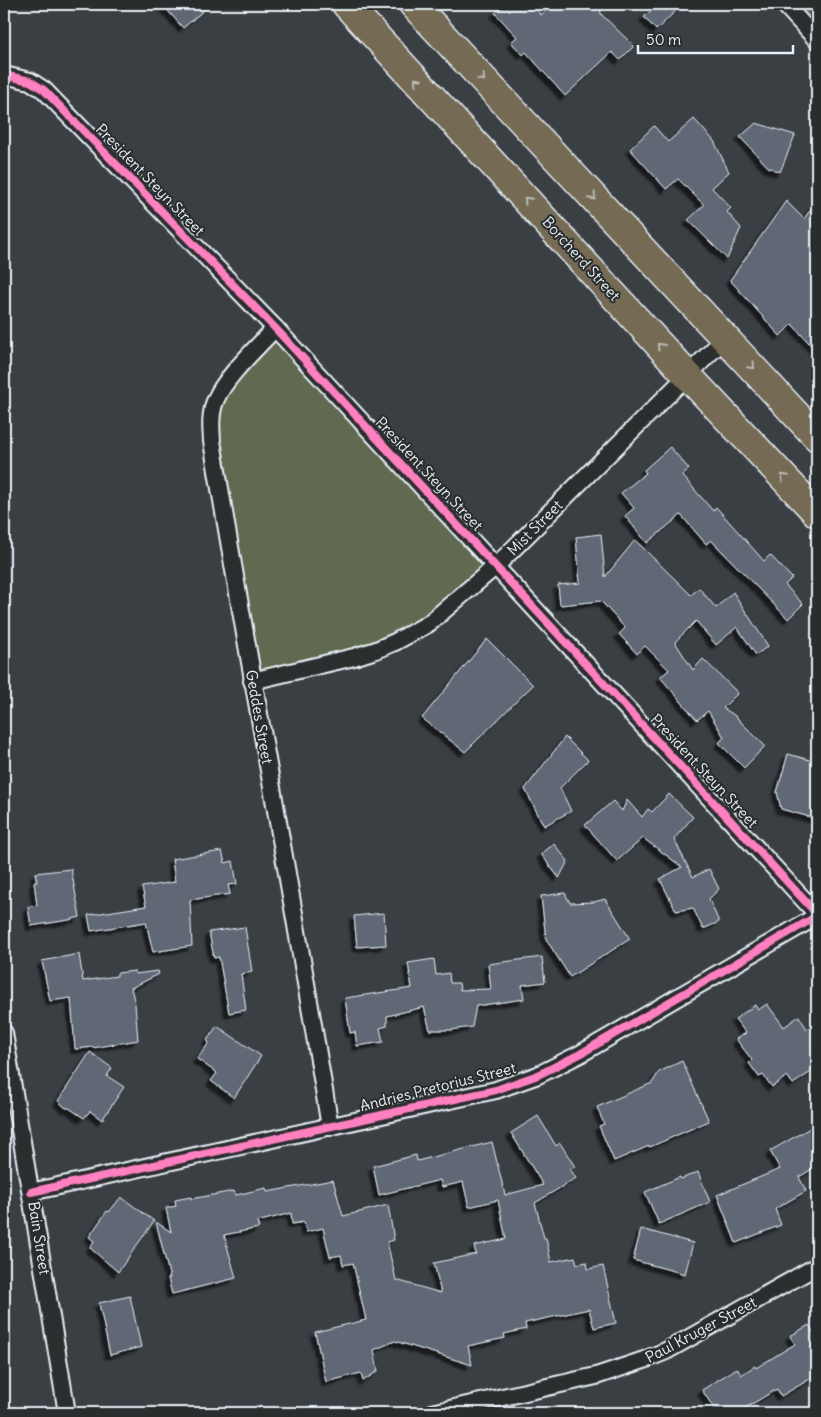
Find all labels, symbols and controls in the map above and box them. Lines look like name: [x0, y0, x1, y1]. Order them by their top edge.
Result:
scale bar: [638, 22, 794, 54]
text: 50 m: [646, 30, 681, 49]
one-way arrow: [476, 72, 485, 81]
one-way arrow: [414, 77, 423, 86]
street label: President Steyn Street: [92, 120, 209, 240]
one-way arrow: [587, 191, 596, 200]
one-way arrow: [524, 197, 533, 206]
street label: Borcherd Street: [539, 213, 624, 305]
one-way arrow: [657, 343, 666, 352]
one-way arrow: [746, 361, 755, 370]
street label: President Steyn Street: [372, 413, 487, 535]
one-way arrow: [781, 474, 790, 483]
street label: Mist Street: [503, 496, 566, 559]
street label: Geddes Street: [242, 668, 277, 765]
street label: President Steyn Street: [647, 710, 762, 832]
street label: Andries Pretorius Street: [358, 1058, 518, 1115]
street label: Bain Street: [24, 1200, 55, 1276]
street label: Paul Kruger Street: [642, 1292, 760, 1367]

